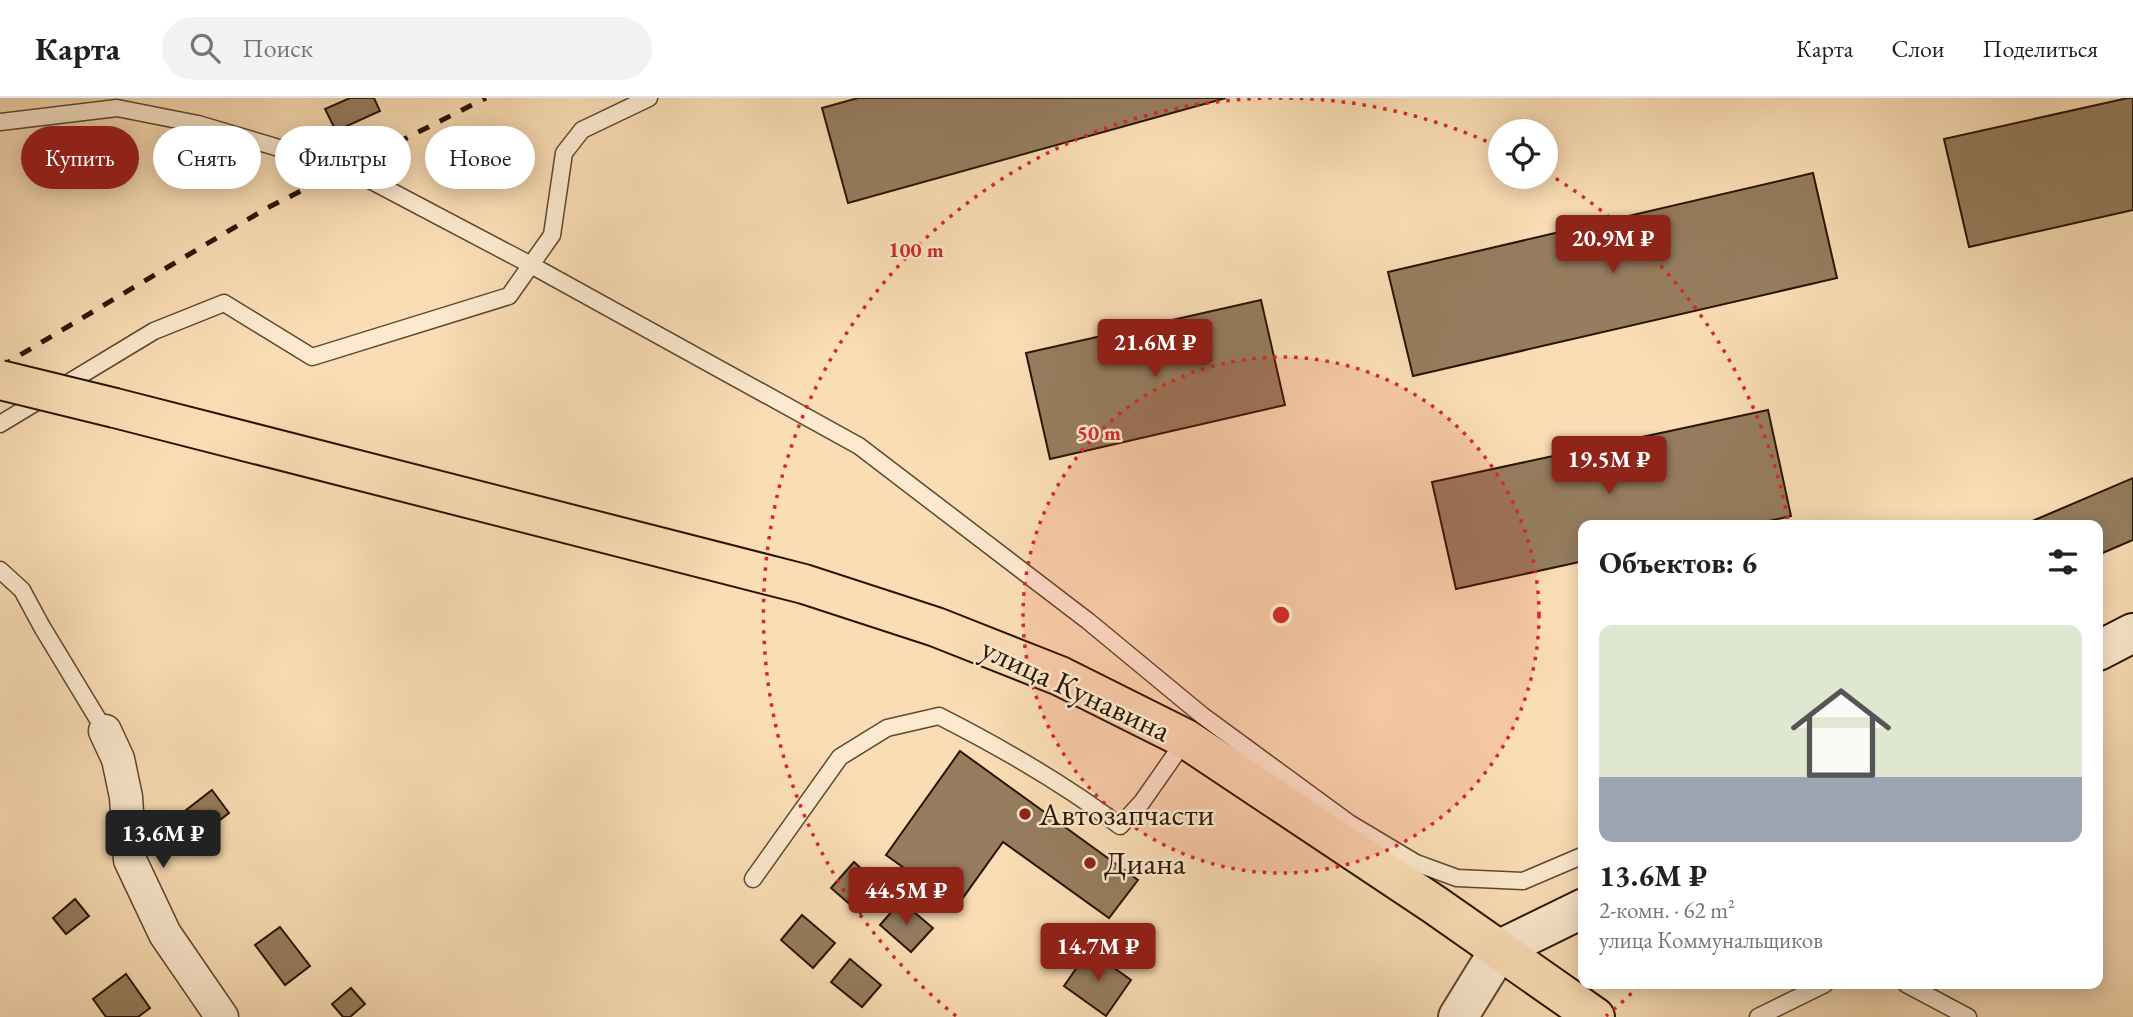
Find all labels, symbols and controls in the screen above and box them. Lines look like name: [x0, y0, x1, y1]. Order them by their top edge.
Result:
search box: [162, 17, 652, 80]
text: Карта: [35, 27, 120, 70]
icon: search: [186, 29, 224, 67]
text: Поиск: [242, 31, 313, 65]
text: Карта: [1796, 33, 1853, 64]
text: Слои: [1891, 33, 1945, 64]
text: Поделиться: [1983, 33, 2098, 64]
map controls: [1488, 119, 1558, 189]
button: locate: [1488, 119, 1558, 189]
chip: Купить: [21, 126, 139, 189]
chip: Снять: [153, 126, 261, 189]
chip: Фильтры: [275, 126, 411, 189]
chip: Новое: [425, 126, 535, 189]
pin: 20.9M ₽: [1548, 216, 1678, 275]
text: 20.9M ₽: [1572, 223, 1654, 253]
text: 100 m: [888, 236, 944, 263]
pin: 21.6M ₽: [1090, 320, 1220, 379]
text: 21.6M ₽: [1114, 327, 1196, 357]
text: 50 m: [1077, 419, 1121, 446]
pin: 19.5M ₽: [1544, 436, 1674, 496]
text: 19.5M ₽: [1568, 444, 1650, 474]
text: Объектов: 6: [1599, 543, 1757, 582]
icon: filters: [2044, 543, 2082, 581]
centre of rings: [1269, 603, 1293, 627]
street label: улица Кунавина: [975, 627, 1178, 751]
icon: home: [1778, 670, 1904, 796]
place label: Автозапчасти: [1038, 793, 1215, 835]
marker: Автозапчасти: [1017, 806, 1033, 822]
pin: 13.6M ₽: [98, 810, 228, 870]
text: 13.6M ₽: [122, 818, 204, 848]
place label: Диана: [1104, 842, 1186, 884]
marker: Диана: [1082, 855, 1098, 871]
text: 13.6M ₽: [1599, 856, 1707, 895]
pin: 44.5M ₽: [841, 868, 971, 927]
text: 44.5M ₽: [865, 875, 947, 905]
text: 2-комн. · 62 m²: [1599, 895, 1735, 925]
pin: 14.7M ₽: [1033, 924, 1163, 983]
text: улица Коммунальщиков: [1599, 925, 1823, 955]
text: 14.7M ₽: [1057, 931, 1139, 961]

